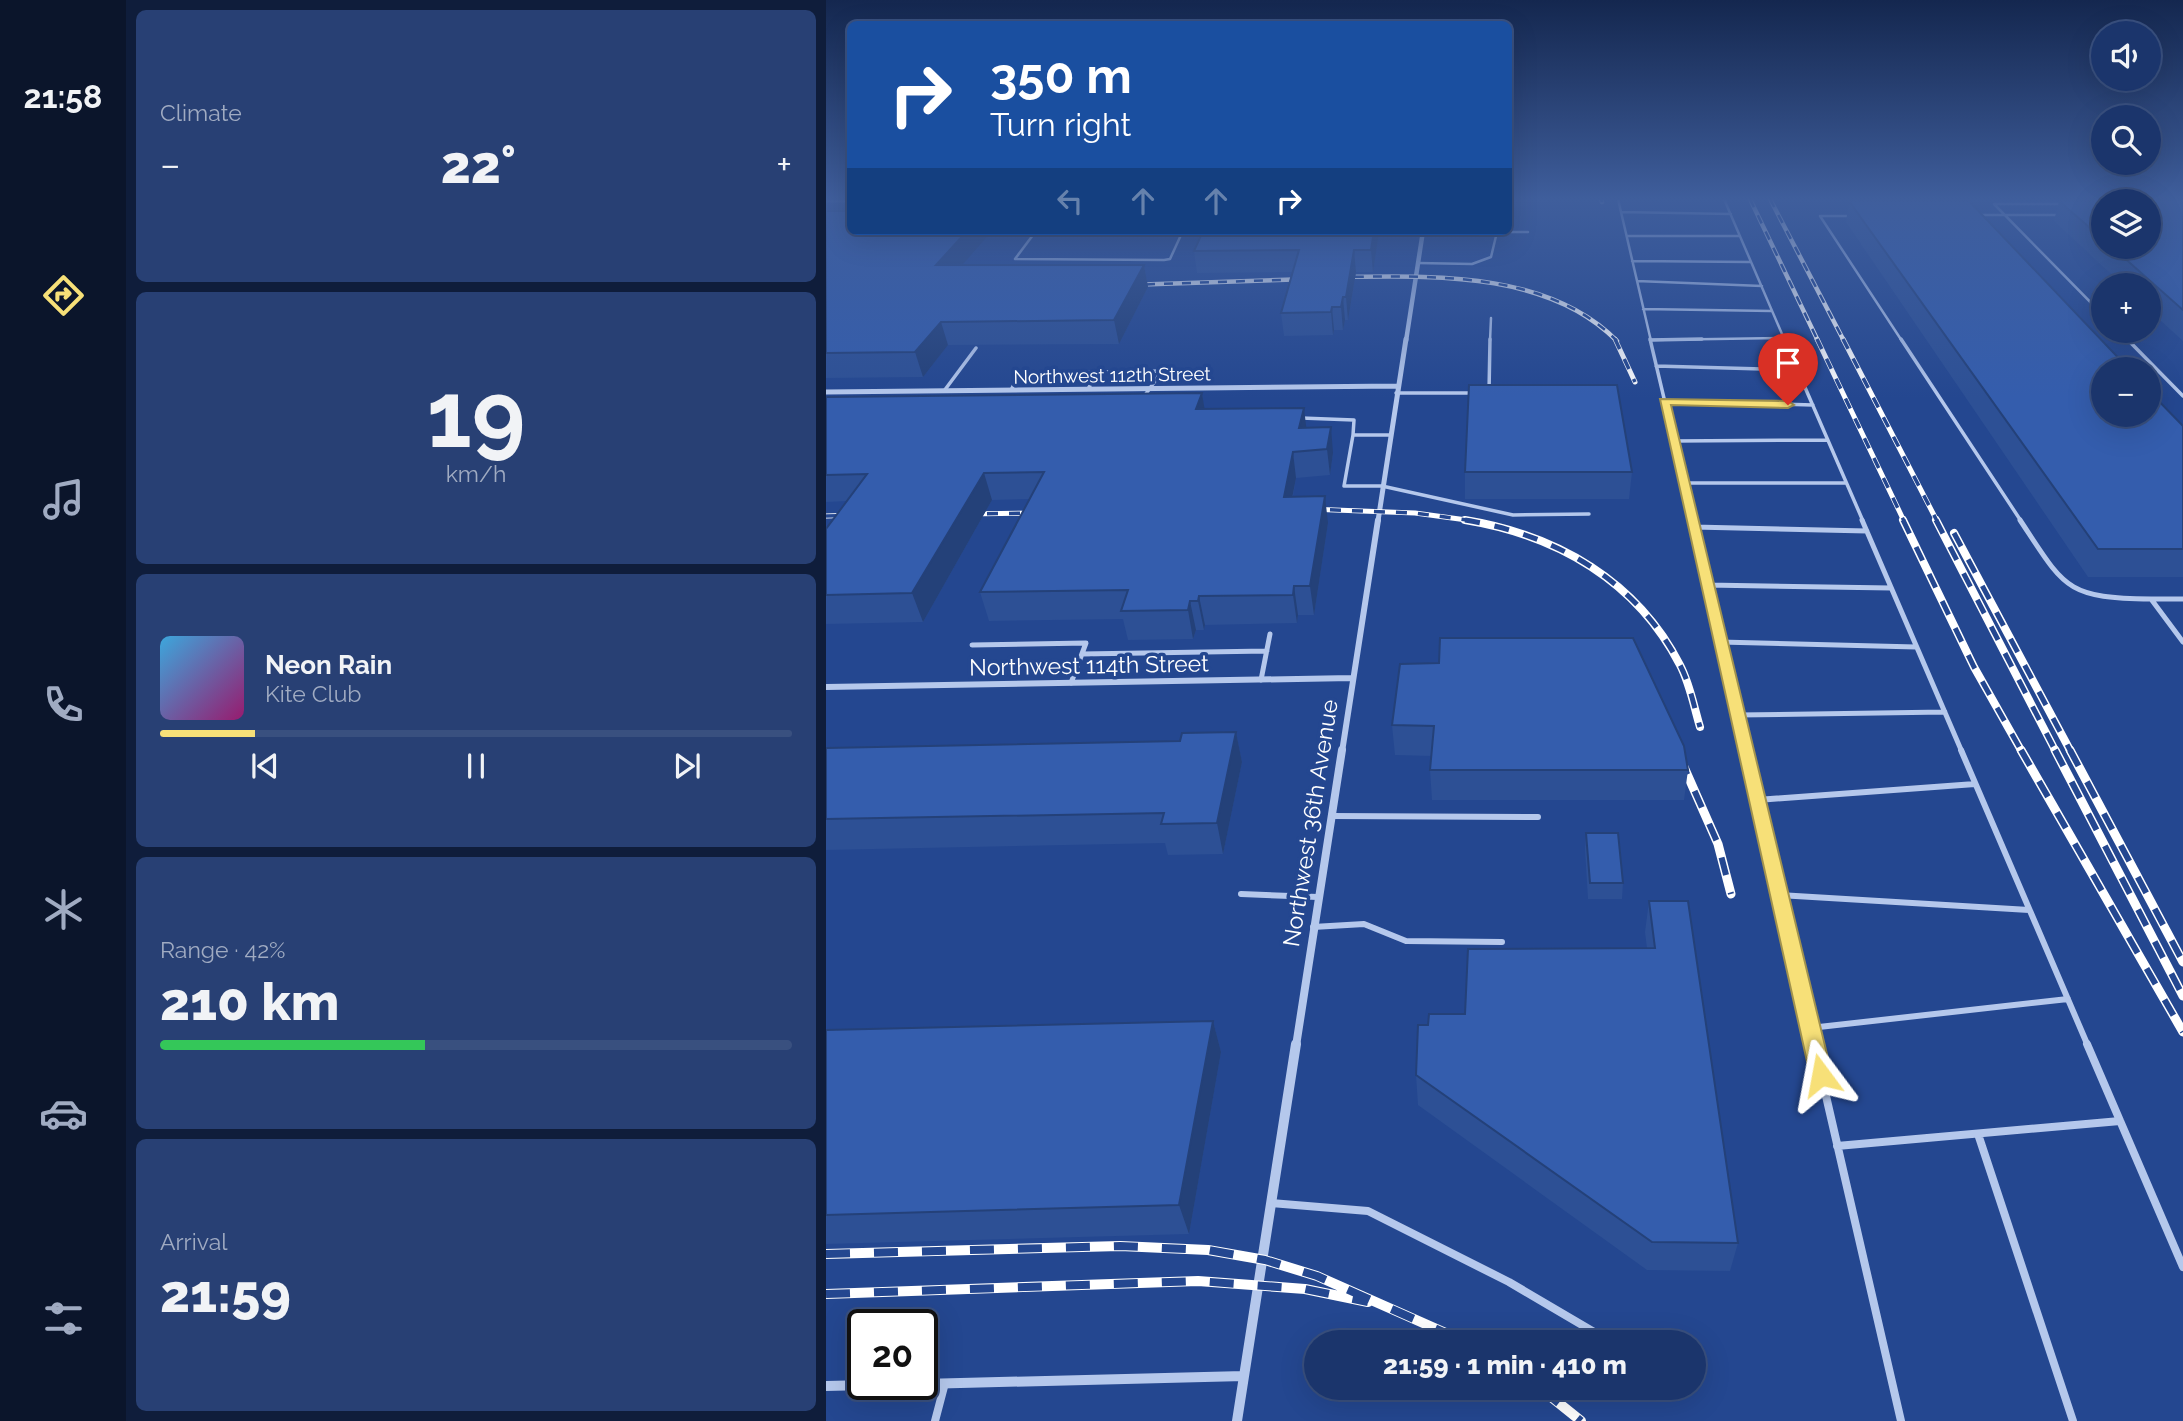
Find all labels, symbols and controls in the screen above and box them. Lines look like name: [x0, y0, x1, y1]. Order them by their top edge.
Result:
map controls: [2091, 21, 2161, 427]
button: sound: [2091, 21, 2161, 91]
text: 350 m: [990, 47, 1132, 104]
icon: right: [875, 49, 966, 140]
text: 21:58: [24, 78, 102, 115]
text: Climate: [160, 99, 242, 126]
button: search: [2091, 105, 2161, 175]
text: Turn right: [990, 106, 1131, 143]
text: 22°: [441, 134, 516, 195]
text: −: [160, 142, 180, 187]
text: +: [776, 142, 792, 187]
icon: left: [1051, 182, 1089, 220]
icon: ahead: [1124, 182, 1162, 220]
icon: ahead: [1197, 182, 1235, 220]
icon: right: [1270, 182, 1308, 220]
button: layers: [2091, 189, 2161, 259]
icon: directions: [39, 271, 88, 320]
button: +: [2091, 273, 2161, 343]
pin: [1758, 333, 1818, 405]
icon: arrive: [1769, 344, 1807, 382]
button: −: [2091, 357, 2161, 427]
text: 19: [427, 361, 525, 468]
street label: Northwest 112th Street: [1013, 362, 1212, 388]
text: km/h: [446, 460, 506, 487]
icon: music: [39, 475, 88, 524]
street label: Northwest 114th Street: [969, 649, 1209, 681]
text: Neon Rain: [265, 650, 392, 680]
icon: phone: [39, 680, 88, 729]
text: Kite Club: [265, 680, 362, 707]
street label: Northwest 36th Avenue: [1277, 698, 1343, 948]
icon: previous: [246, 747, 284, 785]
icon: pause: [457, 747, 495, 785]
icon: next: [668, 747, 706, 785]
icon: climate: [39, 885, 88, 934]
text: Range · 42%: [160, 936, 286, 963]
text: 210 km: [160, 971, 339, 1032]
position arrow: [1784, 1038, 1858, 1112]
icon: car: [39, 1089, 88, 1138]
text: Arrival: [160, 1228, 227, 1255]
text: 21:59: [160, 1263, 291, 1324]
icon: filters: [39, 1294, 88, 1343]
speed limit sign: 20: [847, 1309, 938, 1400]
text: 21:59 · 1 min · 410 m: [1383, 1350, 1627, 1380]

